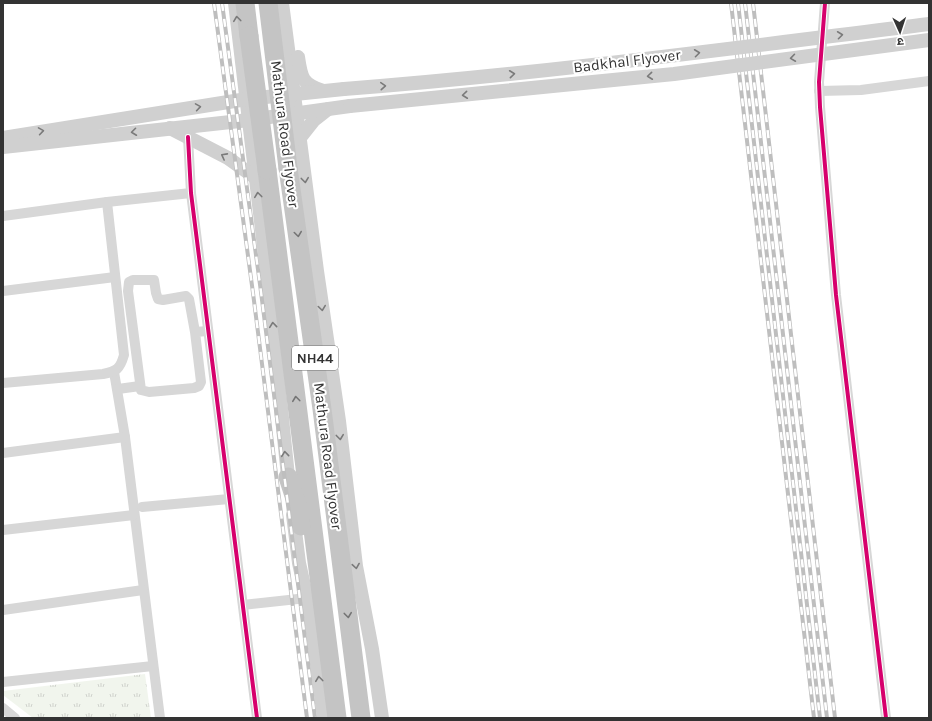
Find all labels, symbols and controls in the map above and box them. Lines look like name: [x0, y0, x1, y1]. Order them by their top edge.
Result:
north arrow: [880, 12, 920, 52]
one-way arrow: [233, 16, 242, 22]
one-way arrow: [837, 31, 843, 40]
text: उ: [896, 35, 904, 48]
street label: Badkhal Flyover: [572, 45, 682, 77]
one-way arrow: [694, 49, 700, 58]
one-way arrow: [790, 53, 796, 62]
street label: Mathura Road Flyover: [267, 59, 303, 209]
one-way arrow: [509, 69, 516, 78]
one-way arrow: [647, 72, 653, 81]
one-way arrow: [380, 81, 386, 90]
one-way arrow: [462, 90, 468, 99]
one-way arrow: [195, 103, 201, 112]
one-way arrow: [38, 127, 45, 136]
one-way arrow: [131, 127, 137, 136]
one-way arrow: [221, 153, 228, 161]
one-way arrow: [300, 177, 309, 183]
one-way arrow: [254, 192, 263, 198]
one-way arrow: [293, 231, 302, 237]
one-way arrow: [317, 305, 326, 312]
one-way arrow: [268, 322, 277, 328]
road number: NH44: [292, 346, 338, 370]
street label: Mathura Road Flyover: [310, 381, 346, 531]
one-way arrow: [292, 396, 301, 402]
one-way arrow: [336, 434, 345, 440]
one-way arrow: [281, 451, 290, 457]
one-way arrow: [351, 563, 360, 569]
one-way arrow: [343, 612, 352, 618]
one-way arrow: [315, 676, 324, 682]

